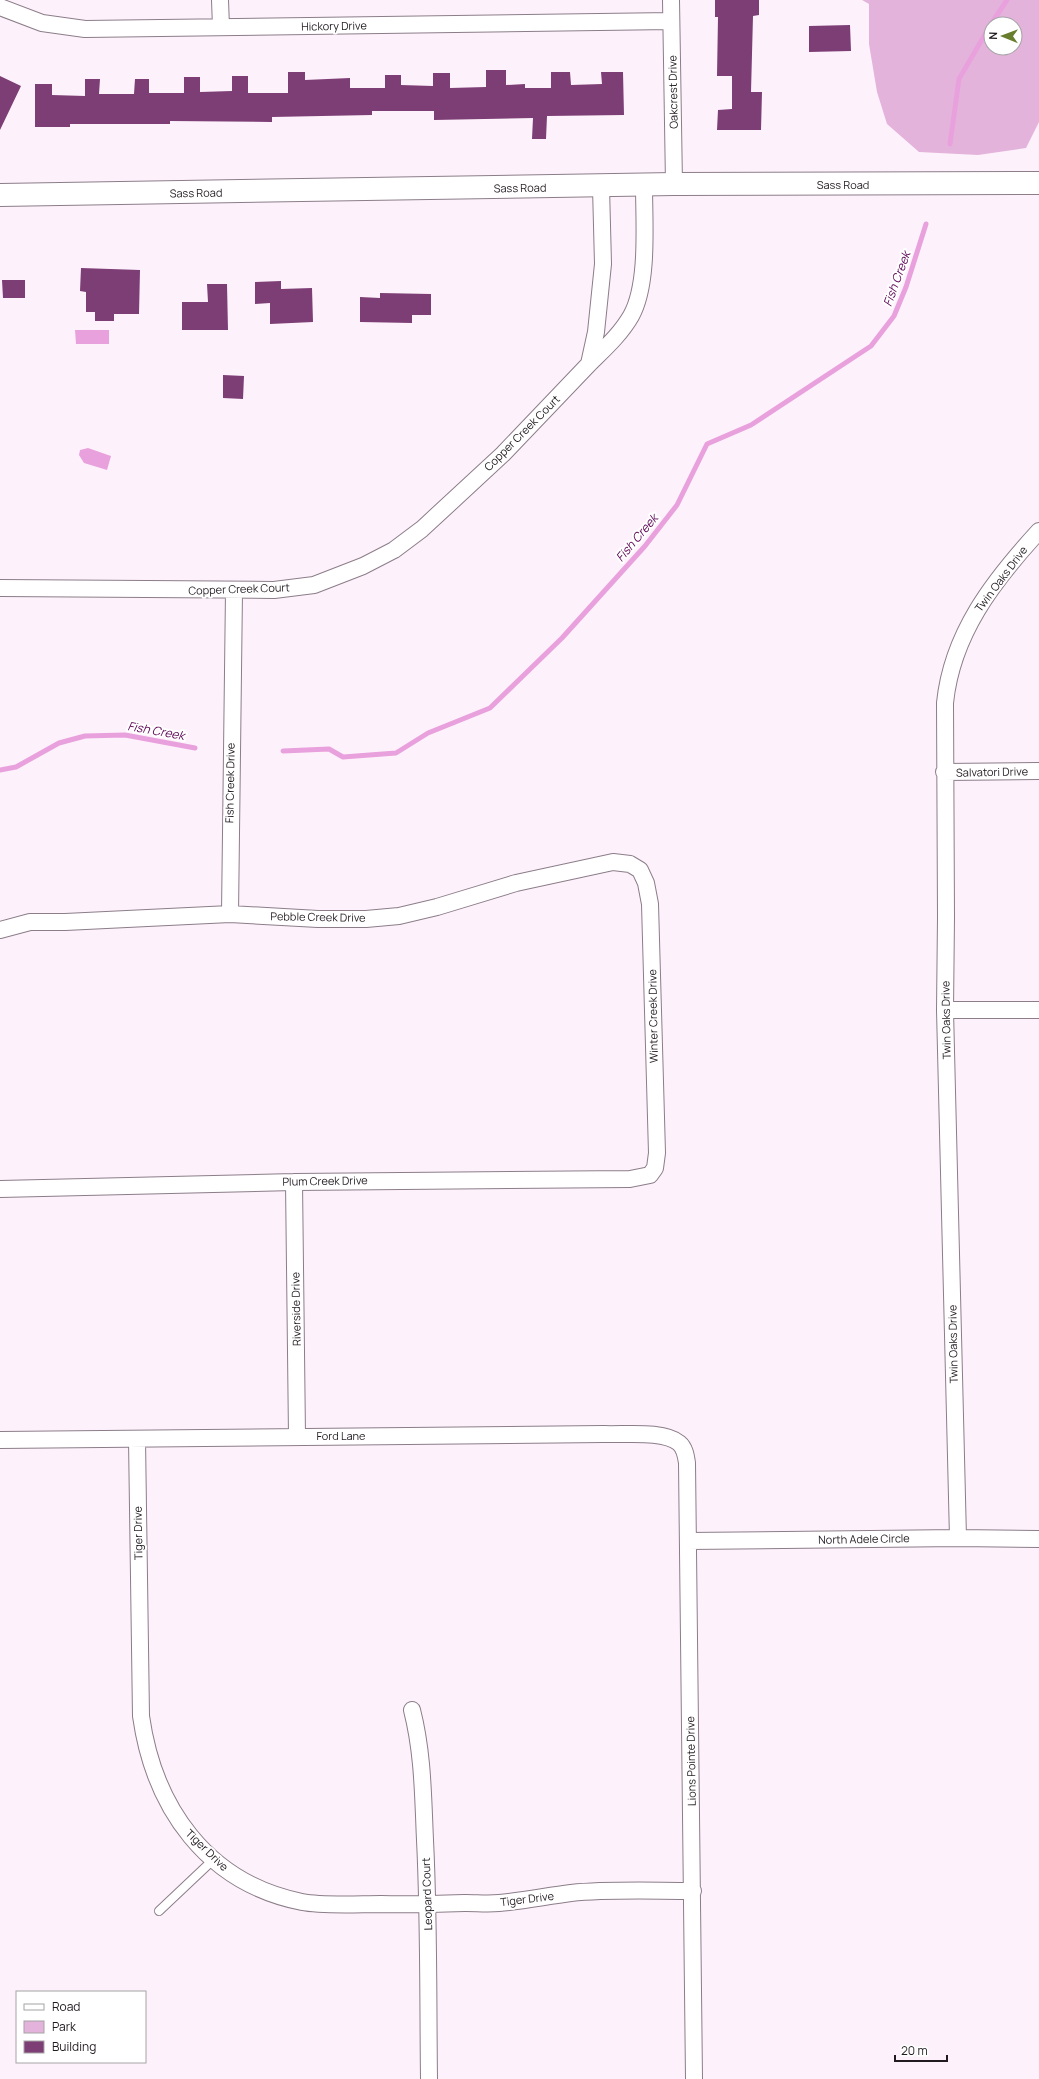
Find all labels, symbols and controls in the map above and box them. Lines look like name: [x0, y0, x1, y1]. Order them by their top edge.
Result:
north arrow: [983, 16, 1023, 56]
street label: Hickory Drive: [301, 17, 368, 34]
text: N: [985, 32, 1000, 40]
street label: Oakcrest Drive: [664, 54, 681, 129]
street label: Sass Road: [817, 177, 869, 192]
street label: Sass Road: [494, 180, 546, 195]
street label: Sass Road: [170, 185, 222, 200]
water label: Fish Creek: [879, 247, 915, 309]
street label: Copper Creek Court: [480, 391, 563, 474]
water label: Fish Creek: [612, 509, 663, 565]
street label: Twin Oaks Drive: [971, 542, 1031, 615]
street label: Copper Creek Court: [188, 579, 290, 598]
water label: Fish Creek: [126, 717, 188, 744]
street label: Fish Creek Drive: [221, 742, 238, 823]
street label: Salvatori Drive: [956, 763, 1029, 780]
street label: Pebble Creek Drive: [270, 908, 366, 925]
street label: Winter Creek Drive: [644, 968, 661, 1063]
street label: Twin Oaks Drive: [937, 980, 954, 1060]
street label: Plum Creek Drive: [282, 1172, 368, 1189]
street label: Riverside Drive: [287, 1271, 304, 1346]
street label: Twin Oaks Drive: [944, 1304, 961, 1384]
street label: Ford Lane: [316, 1428, 366, 1443]
street label: Tiger Drive: [130, 1505, 145, 1560]
street label: North Adele Circle: [818, 1530, 910, 1547]
street label: Lions Pointe Drive: [682, 1715, 699, 1806]
street label: Tiger Drive: [183, 1826, 232, 1874]
street label: Leopard Court: [418, 1857, 435, 1931]
street label: Tiger Drive: [499, 1888, 555, 1909]
legend: [16, 1991, 146, 2063]
text: Road: [52, 1998, 80, 2015]
text: Park: [52, 2018, 77, 2035]
scale bar: [895, 2037, 947, 2063]
text: Building: [52, 2038, 96, 2055]
text: 20 m: [901, 2042, 928, 2059]

